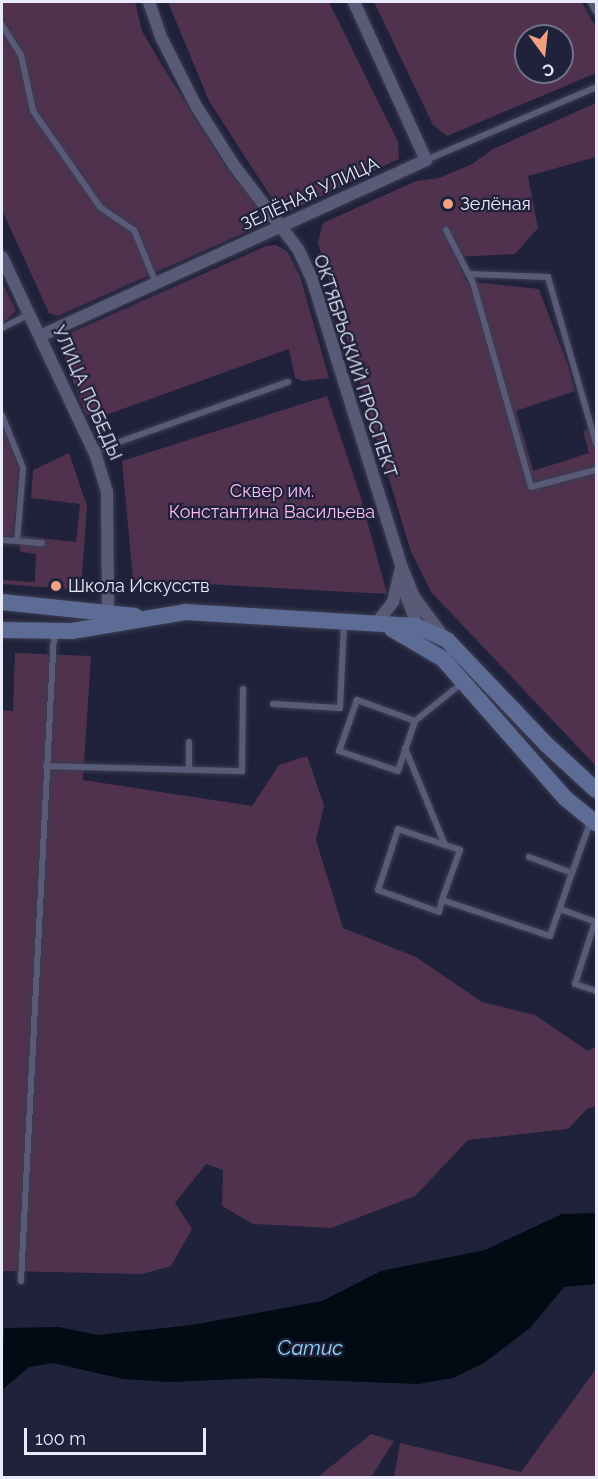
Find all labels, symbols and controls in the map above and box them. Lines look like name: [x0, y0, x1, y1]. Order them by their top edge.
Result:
north arrow: [514, 24, 574, 84]
text: С: [541, 59, 556, 81]
street label: ЗЕЛЁНАЯ УЛИЦА: [238, 153, 382, 235]
place label: Зелёная: [460, 193, 531, 215]
marker: Зелёная: [441, 197, 455, 211]
street label: ОКТЯБРЬСКИЙ ПРОСПЕКТ: [309, 252, 401, 480]
street label: УЛИЦА ПОБЕДЫ: [48, 322, 126, 464]
park label: Сквер им. Константина Васильева: [169, 481, 375, 524]
place label: Школа Искусств: [68, 575, 210, 597]
marker: Школа Искусств: [49, 579, 63, 593]
water label: Сатис: [277, 1336, 343, 1360]
scale bar: [27, 1416, 208, 1454]
text: 100 m: [35, 1428, 86, 1449]

